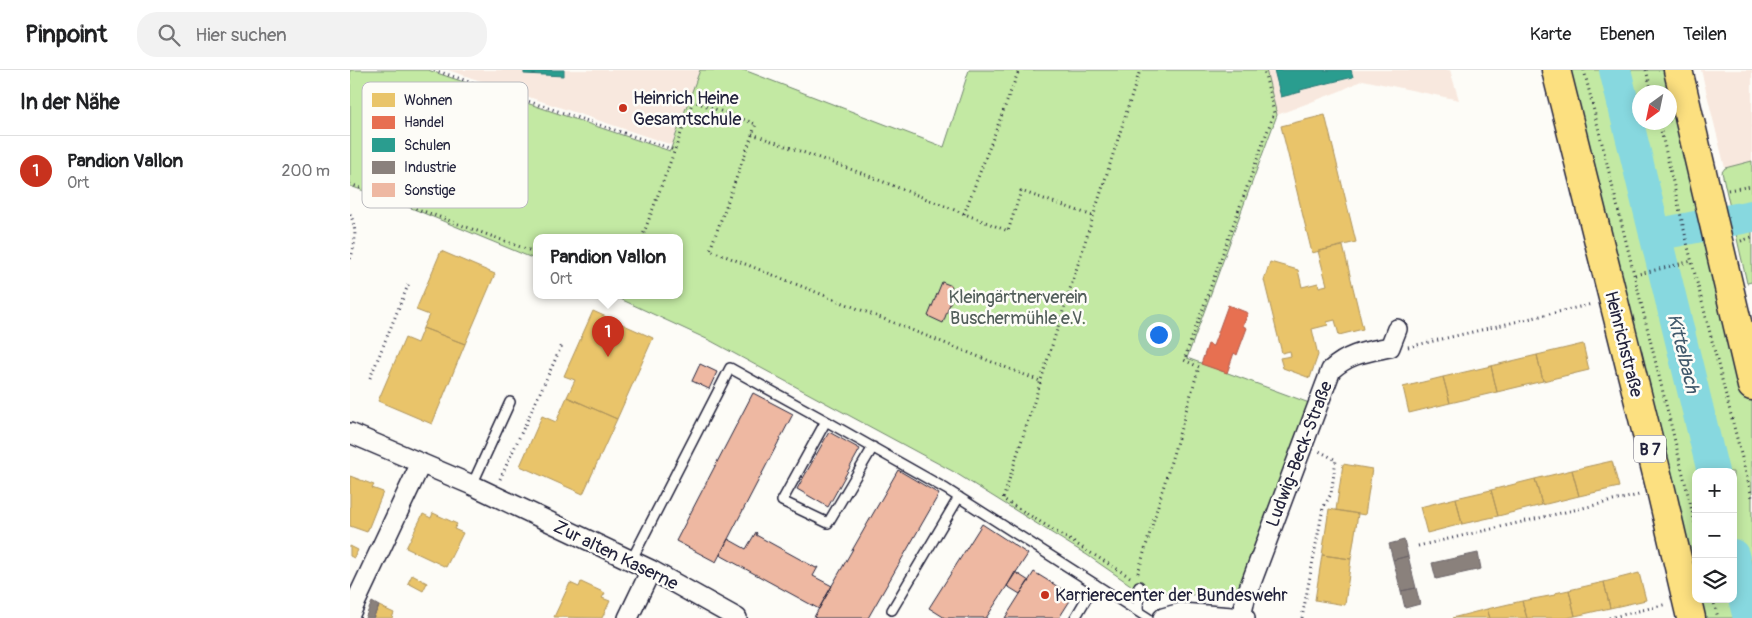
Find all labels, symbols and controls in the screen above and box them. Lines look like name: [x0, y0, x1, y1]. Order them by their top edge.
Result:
search box: [137, 12, 487, 57]
text: Pinpoint: [25, 20, 107, 49]
icon: search: [155, 21, 183, 49]
text: Hier suchen: [195, 23, 287, 47]
text: Karte: [1530, 23, 1571, 46]
text: Ebenen: [1599, 23, 1655, 46]
text: Teilen: [1683, 23, 1727, 46]
legend: [362, 82, 528, 208]
north arrow: [1632, 85, 1677, 130]
place label: Heinrich Heine Gesamtschule: [633, 87, 741, 131]
text: In der Nähe: [20, 89, 120, 116]
text: Wohnen: [404, 92, 453, 109]
marker: Heinrich Heine Gesamtschule: [617, 102, 629, 114]
text: Handel: [404, 114, 444, 131]
text: Schulen: [404, 137, 451, 154]
text: Pandion Vallon: [67, 149, 183, 173]
text: Industrie: [404, 159, 456, 176]
text: 1: [33, 161, 39, 181]
text: 200 m: [282, 161, 330, 181]
text: Ort: [67, 173, 89, 193]
text: Sonstige: [404, 182, 456, 199]
popup: [533, 234, 683, 299]
text: Pandion Vallon: [550, 245, 666, 269]
text: Ort: [550, 269, 572, 289]
park label: Kleingärtnerverein Buschermühle e.V.: [948, 286, 1088, 330]
street label: Heinrichstraße: [1599, 289, 1648, 400]
water label: Kittelbach: [1662, 311, 1705, 396]
pin: 1: [592, 316, 624, 357]
your location: [1146, 322, 1172, 348]
street label: Ludwig-Beck-Straße: [1261, 378, 1338, 531]
road number: B 7: [1634, 436, 1666, 462]
map controls: [1692, 468, 1737, 603]
button: +: [1692, 468, 1737, 513]
button: −: [1692, 513, 1737, 558]
street label: Zur alten Kaserne: [550, 515, 682, 596]
button: layers: [1692, 558, 1737, 603]
place label: Karrierecenter der Bundeswehr: [1055, 584, 1288, 607]
marker: Karrierecenter der Bundeswehr: [1039, 589, 1051, 601]

